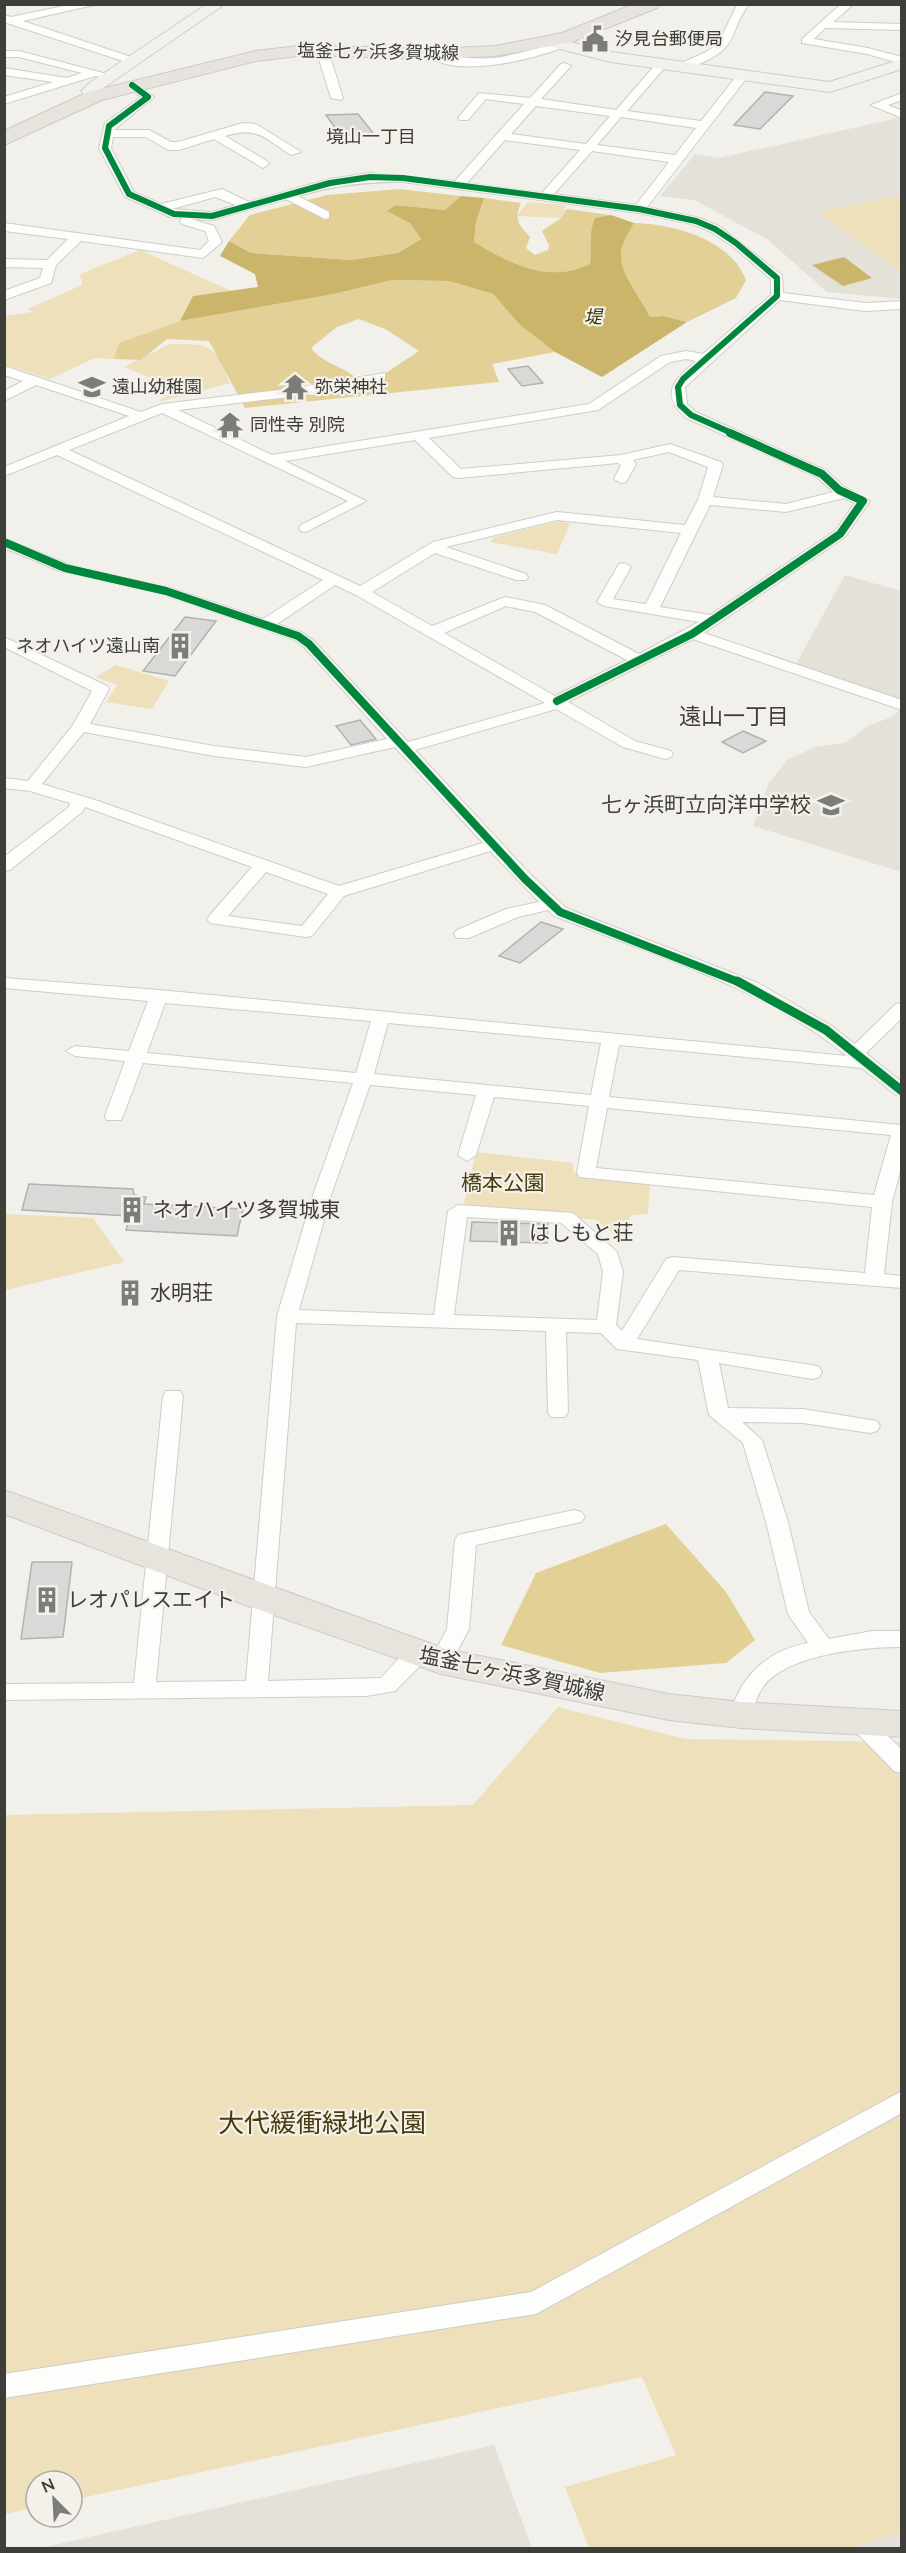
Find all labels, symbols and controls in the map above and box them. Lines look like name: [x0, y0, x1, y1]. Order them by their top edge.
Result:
public building icon: 汐見台郵便局: [580, 24, 610, 54]
place label: 汐見台郵便局: [615, 27, 723, 49]
street label: 塩釜七ヶ浜多賀城線: [297, 39, 459, 63]
district label: 境山一丁目: [326, 125, 416, 147]
water label: 堤: [584, 305, 604, 327]
school or university icon: 遠山幼稚園: [77, 372, 107, 402]
temple icon: 弥栄神社: [280, 372, 310, 402]
place label: 遠山幼稚園: [112, 375, 202, 397]
place label: 弥栄神社: [315, 375, 387, 397]
temple icon: 同性寺 別院: [215, 410, 245, 440]
place label: 同性寺 別院: [250, 413, 345, 435]
building icon: ネオハイツ遠山南: [165, 631, 195, 661]
place label: ネオハイツ遠山南: [16, 634, 160, 656]
district label: 遠山一丁目: [679, 702, 789, 729]
school or university icon: 七ヶ浜町立向洋中学校: [816, 790, 846, 820]
place label: 七ヶ浜町立向洋中学校: [601, 791, 811, 816]
park label: 橋本公園: [461, 1169, 545, 1194]
building icon: ネオハイツ多賀城東: [117, 1195, 147, 1225]
place label: ネオハイツ多賀城東: [152, 1196, 341, 1221]
building icon: はしもと荘: [494, 1218, 524, 1248]
place label: はしもと荘: [529, 1219, 634, 1244]
building icon: 水明荘: [115, 1278, 145, 1308]
place label: 水明荘: [150, 1279, 213, 1304]
building icon: レオパレスエイト: [32, 1585, 62, 1615]
place label: レオパレスエイト: [67, 1586, 235, 1611]
street label: 塩釜七ヶ浜多賀城線: [417, 1641, 607, 1704]
park label: 大代緩衝緑地公園: [218, 2106, 426, 2138]
north arrow: [24, 2469, 84, 2529]
text: N: [38, 2474, 57, 2496]

